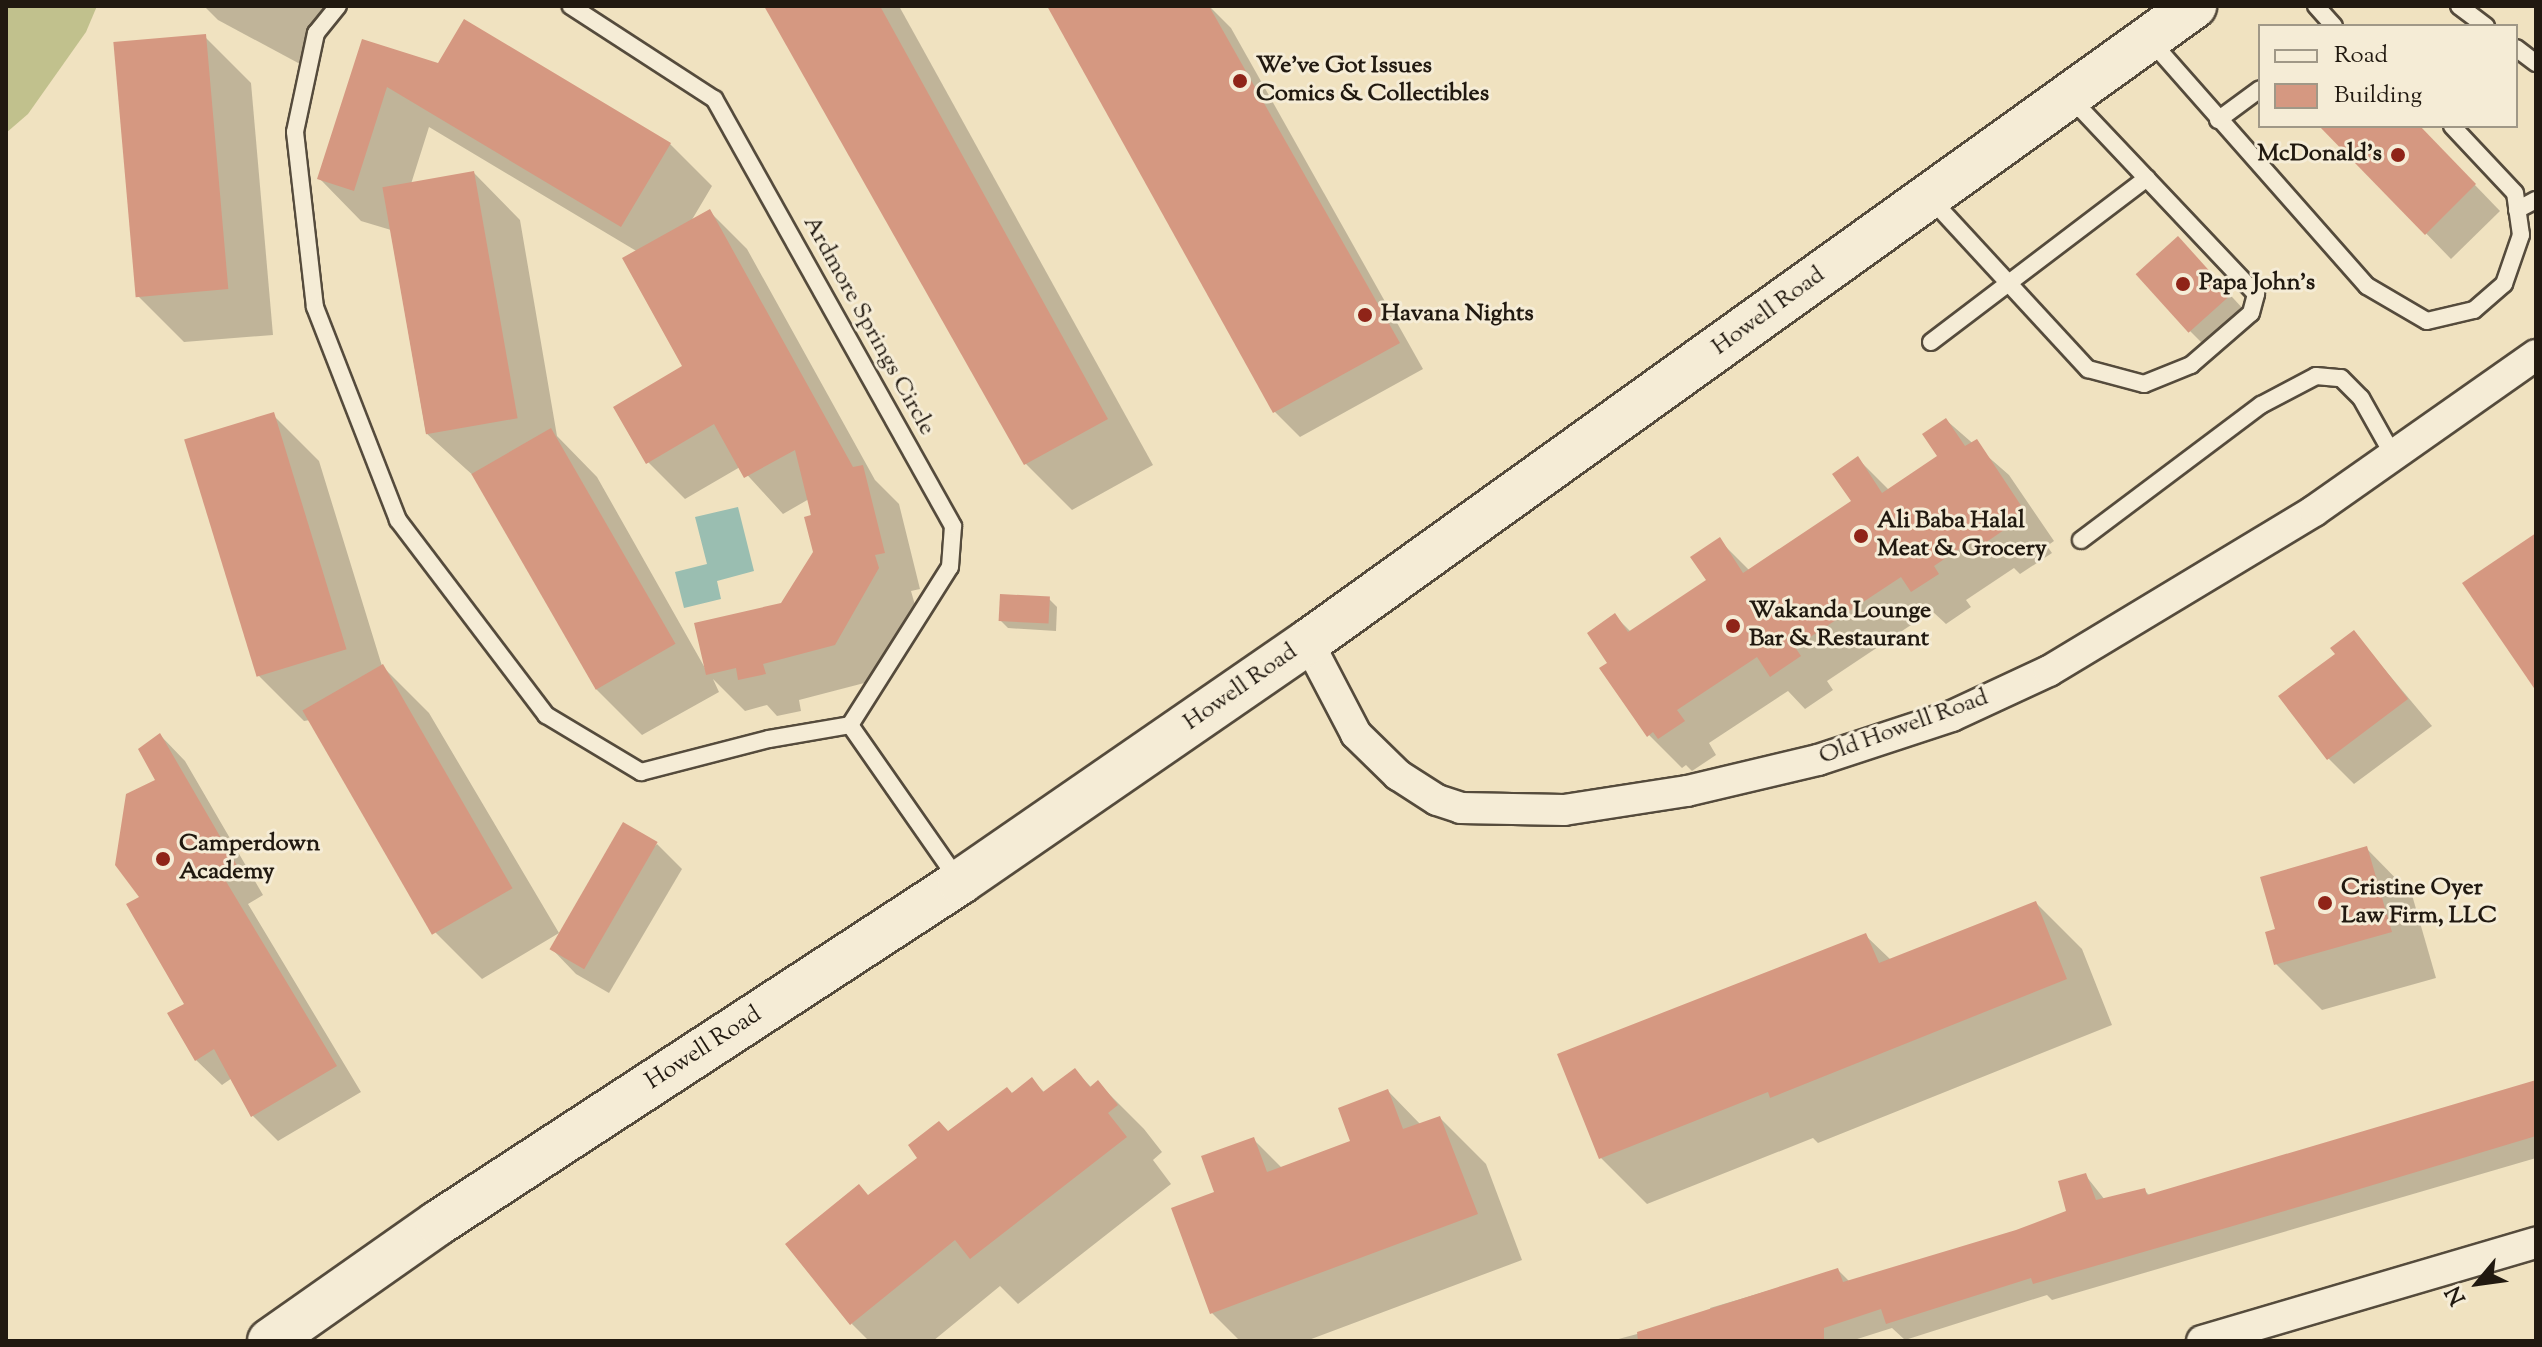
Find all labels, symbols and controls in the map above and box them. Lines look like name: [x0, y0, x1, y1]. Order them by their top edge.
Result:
legend: [2258, 24, 2518, 128]
text: Road: [2334, 39, 2388, 73]
place label: We've Got Issues Comics & Collectibles: [1256, 53, 1489, 109]
marker: We've Got Issues Comics & Collectibles: [1231, 72, 1249, 90]
text: Building: [2334, 79, 2422, 113]
place label: McDonald's: [2257, 141, 2382, 169]
marker: McDonald's: [2389, 146, 2407, 164]
street label: Ardmore Springs Circle: [796, 211, 940, 441]
street label: Howell Road: [1707, 261, 1831, 363]
place label: Papa John's: [2199, 270, 2315, 298]
marker: Papa John's: [2174, 275, 2192, 293]
place label: Havana Nights: [1381, 301, 1534, 329]
marker: Havana Nights: [1356, 306, 1374, 324]
place label: Ali Baba Halal Meat & Grocery: [1877, 508, 2047, 564]
marker: Ali Baba Halal Meat & Grocery: [1852, 527, 1870, 545]
place label: Wakanda Lounge Bar & Restaurant: [1749, 598, 1931, 654]
marker: Wakanda Lounge Bar & Restaurant: [1724, 617, 1742, 635]
street label: Howell Road: [1179, 638, 1303, 738]
street label: Old Howell Road: [1816, 684, 1992, 772]
place label: Camperdown Academy: [179, 831, 320, 887]
marker: Camperdown Academy: [154, 850, 172, 868]
place label: Cristine Oyer Law Firm, LLC: [2341, 875, 2497, 931]
marker: Cristine Oyer Law Firm, LLC: [2316, 894, 2334, 912]
street label: Howell Road: [641, 1001, 767, 1097]
north arrow: [2438, 1243, 2518, 1323]
text: N: [2439, 1279, 2475, 1310]

